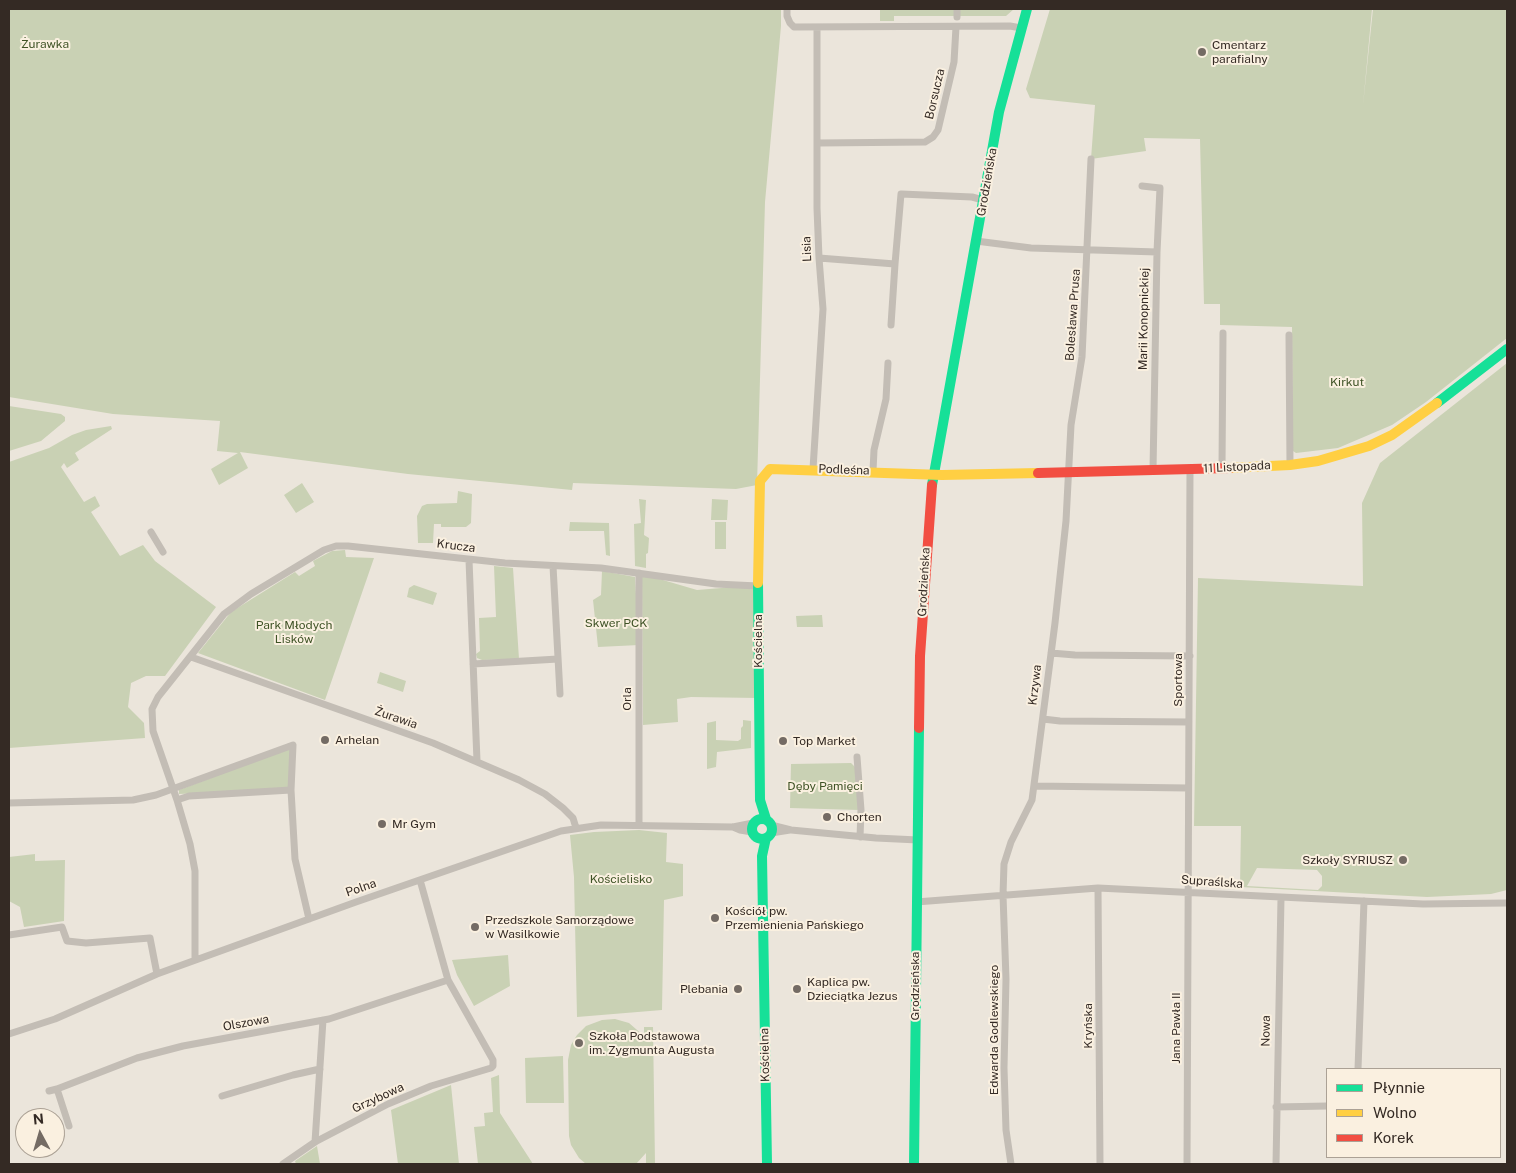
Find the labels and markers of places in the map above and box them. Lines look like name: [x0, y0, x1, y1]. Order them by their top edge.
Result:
place label: Cmentarz parafialny: [1212, 38, 1268, 66]
marker: Cmentarz parafialny: [1196, 46, 1208, 58]
place label: Arhelan: [335, 733, 379, 747]
marker: Arhelan: [319, 734, 331, 746]
place label: Top Market: [793, 734, 856, 748]
marker: Top Market: [777, 735, 789, 747]
place label: Chorten: [837, 810, 882, 824]
marker: Chorten: [821, 811, 833, 823]
place label: Mr Gym: [392, 817, 436, 831]
marker: Mr Gym: [376, 818, 388, 830]
place label: Szkoły SYRIUSZ: [1302, 853, 1393, 867]
marker: Szkoły SYRIUSZ: [1397, 854, 1409, 866]
place label: Kościół pw. Przemienienia Pańskiego: [725, 904, 864, 932]
marker: Kościół pw. Przemienienia Pańskiego: [709, 912, 721, 924]
place label: Przedszkole Samorządowe w Wasilkowie: [485, 913, 634, 941]
marker: Przedszkole Samorządowe w Wasilkowie: [469, 921, 481, 933]
place label: Kaplica pw. Dzieciątka Jezus: [807, 975, 898, 1003]
place label: Plebania: [680, 982, 728, 996]
marker: Plebania: [732, 983, 744, 995]
marker: Kaplica pw. Dzieciątka Jezus: [791, 983, 803, 995]
place label: Szkoła Podstawowa im. Zygmunta Augusta: [589, 1029, 714, 1057]
marker: Szkoła Podstawowa im. Zygmunta Augusta: [573, 1037, 585, 1049]

